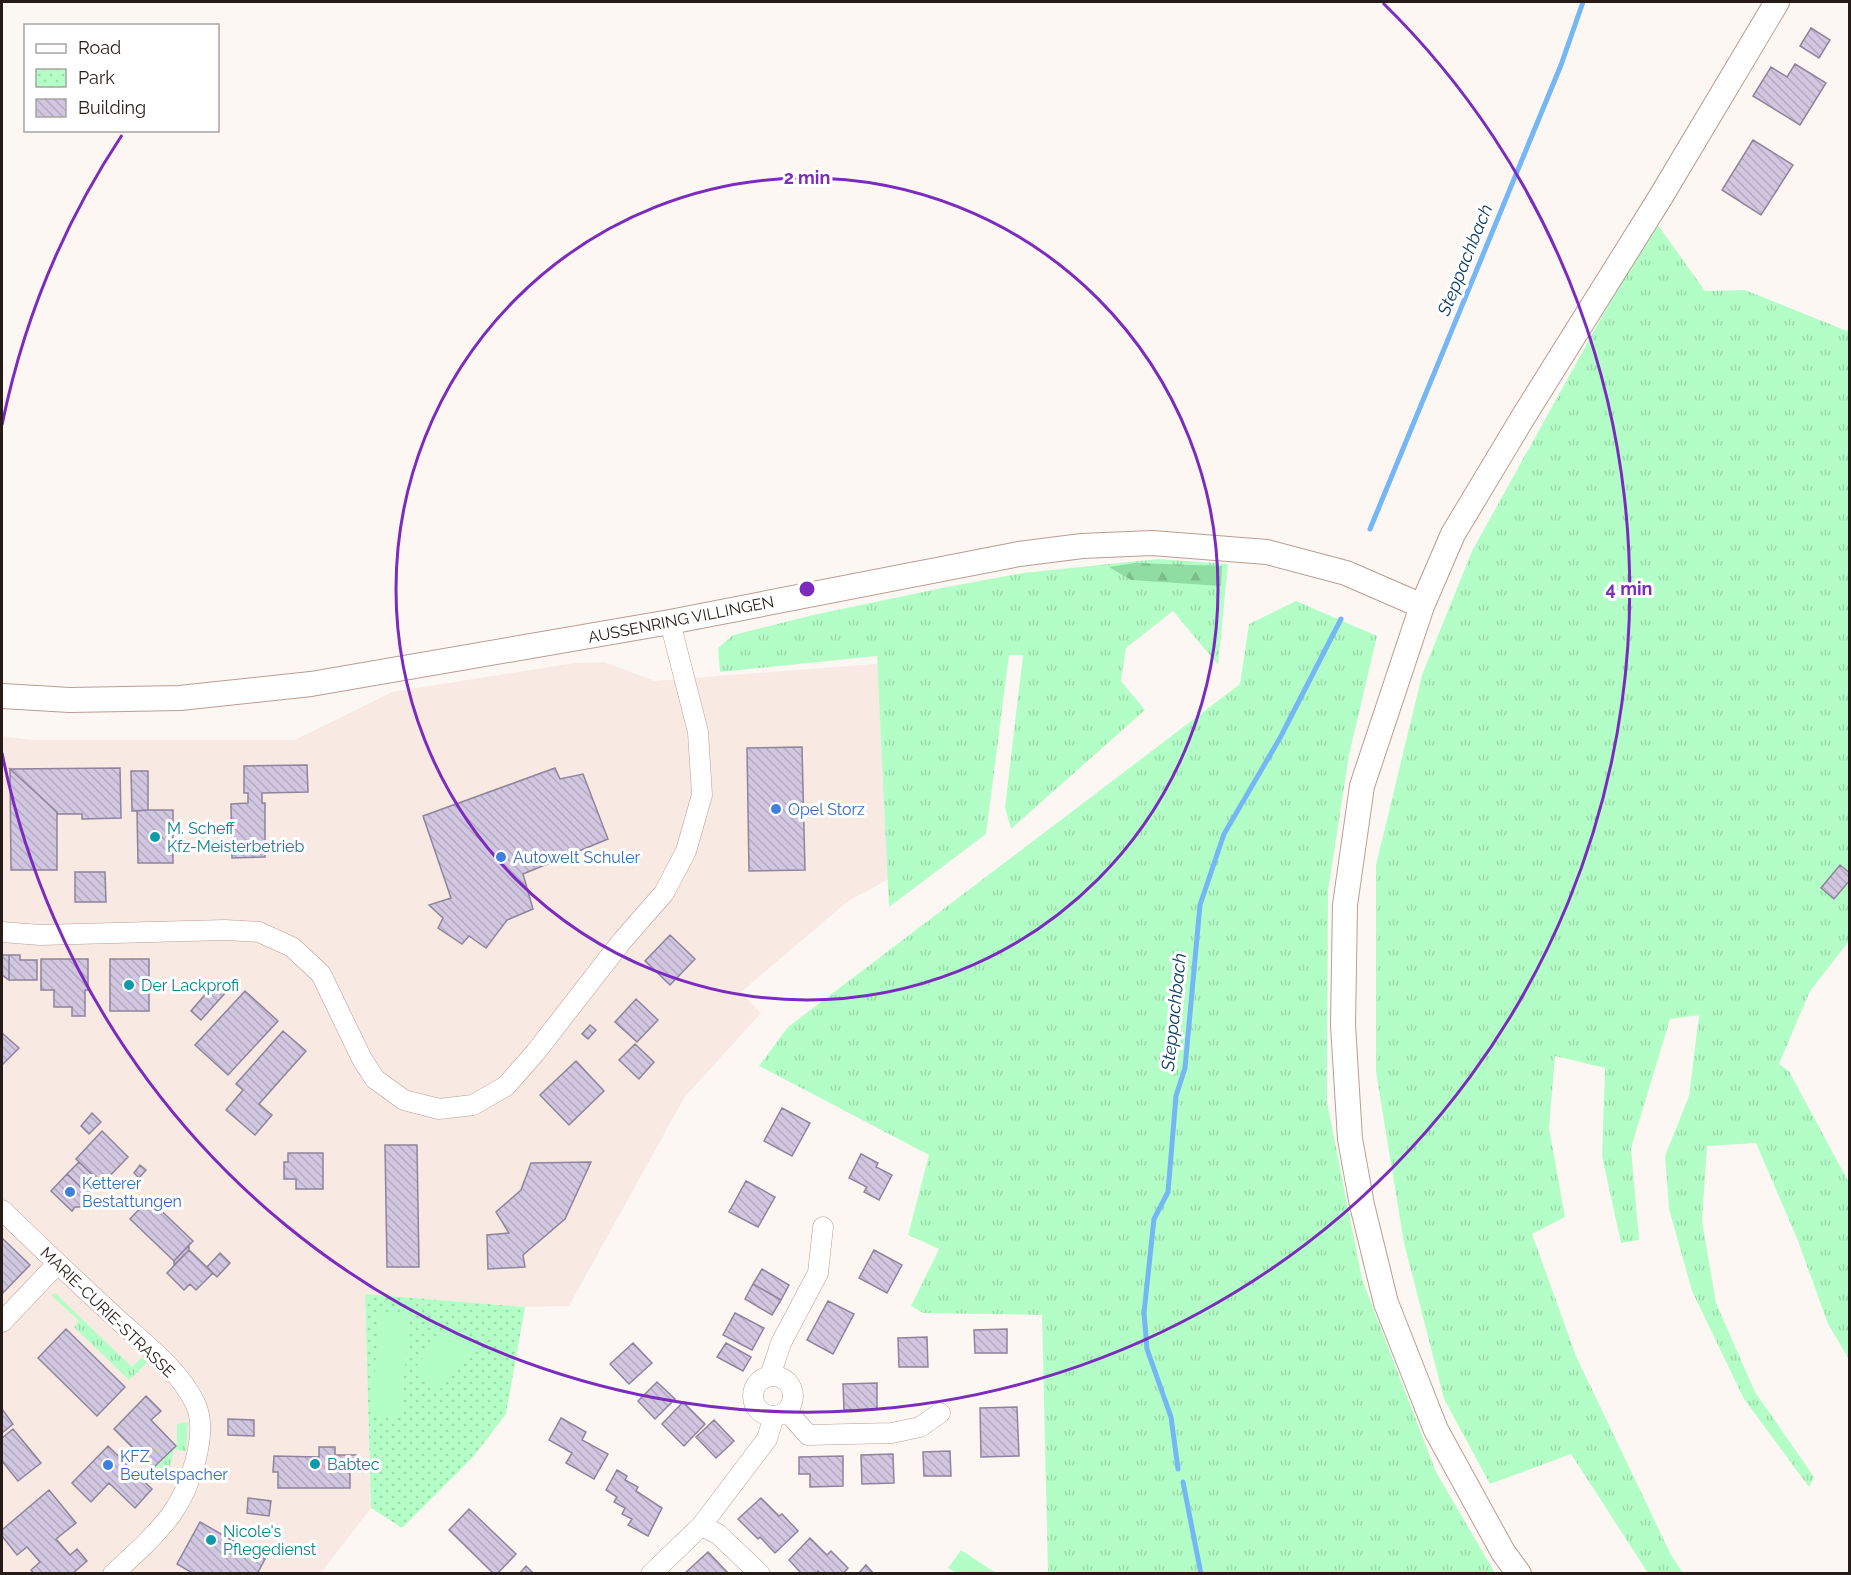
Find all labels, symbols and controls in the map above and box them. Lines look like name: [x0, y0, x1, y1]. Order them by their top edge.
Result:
legend: [24, 24, 219, 132]
text: Road: [78, 37, 121, 58]
text: Park: [78, 67, 115, 88]
text: Building: [78, 97, 146, 118]
text: 2 min: [784, 167, 830, 188]
water label: Steppachbach: [1432, 201, 1496, 319]
text: 4 min: [1606, 578, 1652, 599]
centre of rings: [797, 579, 817, 599]
street label: AUSSENRING VILLINGEN: [586, 592, 776, 647]
place label: Opel Storz: [788, 800, 865, 819]
marker: Opel Storz: [769, 802, 783, 816]
place label: M. Scheff Kfz-Meisterbetrieb: [167, 819, 305, 856]
marker: M. Scheff Kfz-Meisterbetrieb: [148, 830, 162, 844]
place label: Autowelt Schuler: [513, 848, 641, 867]
marker: Autowelt Schuler: [494, 850, 508, 864]
water label: Steppachbach: [1157, 952, 1190, 1073]
place label: Der Lackprofi: [141, 976, 239, 995]
marker: Der Lackprofi: [122, 978, 136, 992]
place label: Ketterer Bestattungen: [82, 1174, 182, 1211]
marker: Ketterer Bestattungen: [63, 1185, 77, 1199]
street label: MARIE-CURIE-STRASSE: [37, 1243, 179, 1382]
place label: KFZ Beutelspacher: [120, 1447, 228, 1484]
place label: Babtec: [327, 1455, 380, 1474]
marker: Babtec: [308, 1457, 322, 1471]
marker: KFZ Beutelspacher: [101, 1458, 115, 1472]
place label: Nicole's Pflegedienst: [223, 1522, 317, 1559]
marker: Nicole's Pflegedienst: [204, 1533, 218, 1547]

